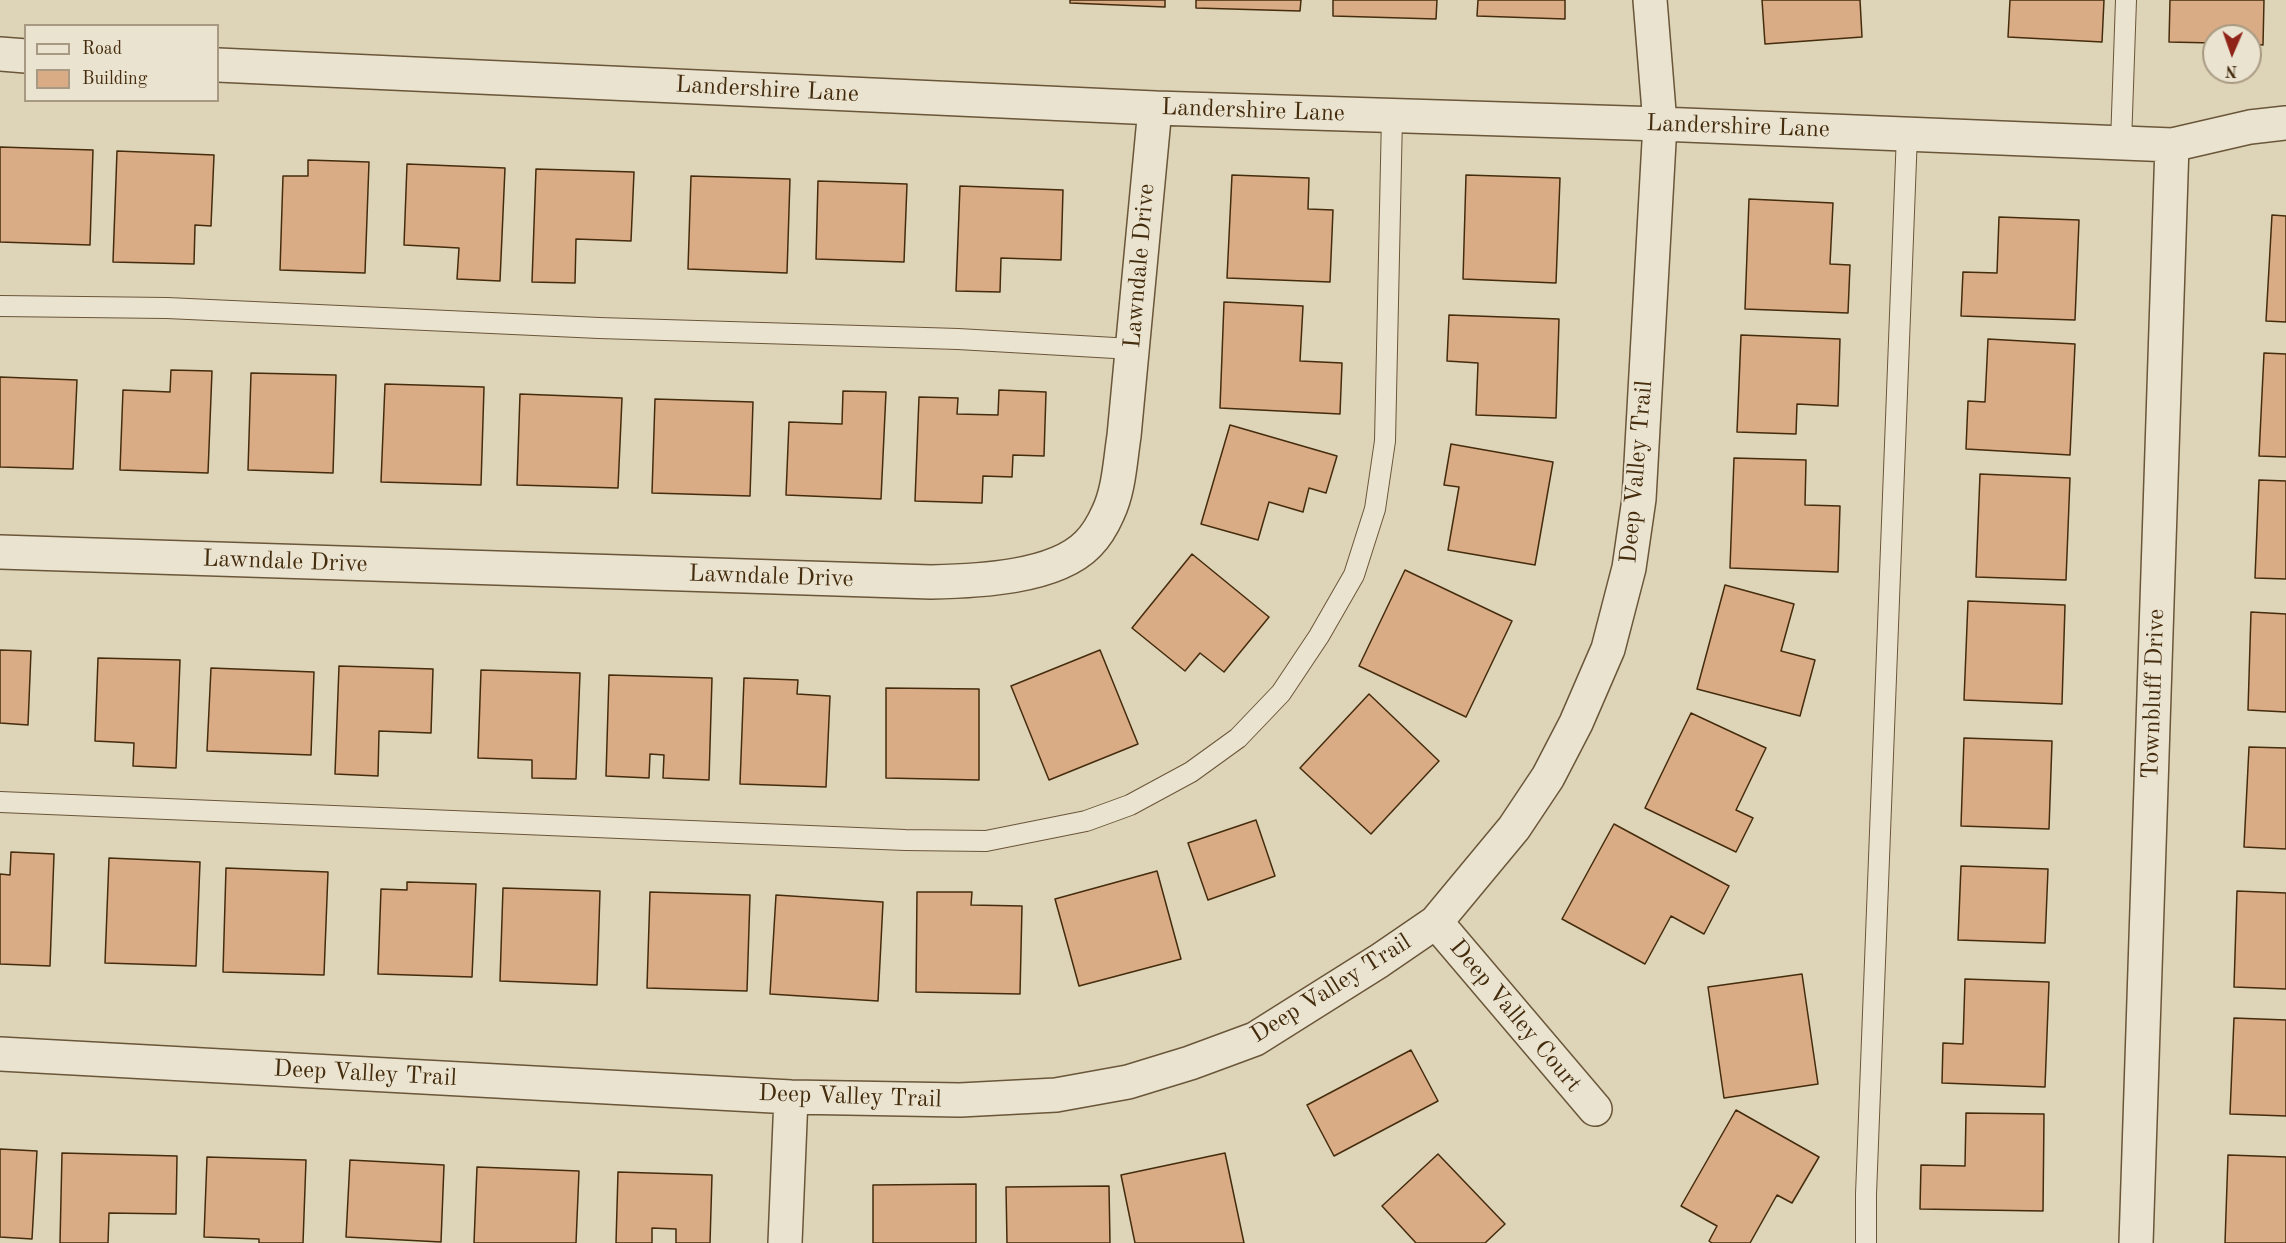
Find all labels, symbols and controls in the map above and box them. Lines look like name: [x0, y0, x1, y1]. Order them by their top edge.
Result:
legend: [24, 24, 219, 102]
north arrow: [2202, 24, 2262, 84]
text: Road: [82, 40, 122, 58]
text: N: [2225, 62, 2238, 78]
text: Building: [82, 70, 147, 88]
street label: Landershire Lane: [674, 71, 860, 109]
street label: Landershire Lane: [1161, 93, 1345, 129]
street label: Landershire Lane: [1646, 109, 1830, 145]
street label: Lawndale Drive: [1118, 182, 1162, 350]
street label: Deep Valley Trail: [1615, 379, 1659, 565]
street label: Lawndale Drive: [202, 545, 368, 579]
street label: Lawndale Drive: [688, 560, 854, 594]
street label: Townbluff Drive: [2137, 608, 2171, 780]
street label: Deep Valley Trail: [1245, 928, 1417, 1050]
street label: Deep Valley Court: [1443, 934, 1587, 1098]
street label: Deep Valley Trail: [273, 1055, 457, 1093]
street label: Deep Valley Trail: [758, 1079, 942, 1115]

